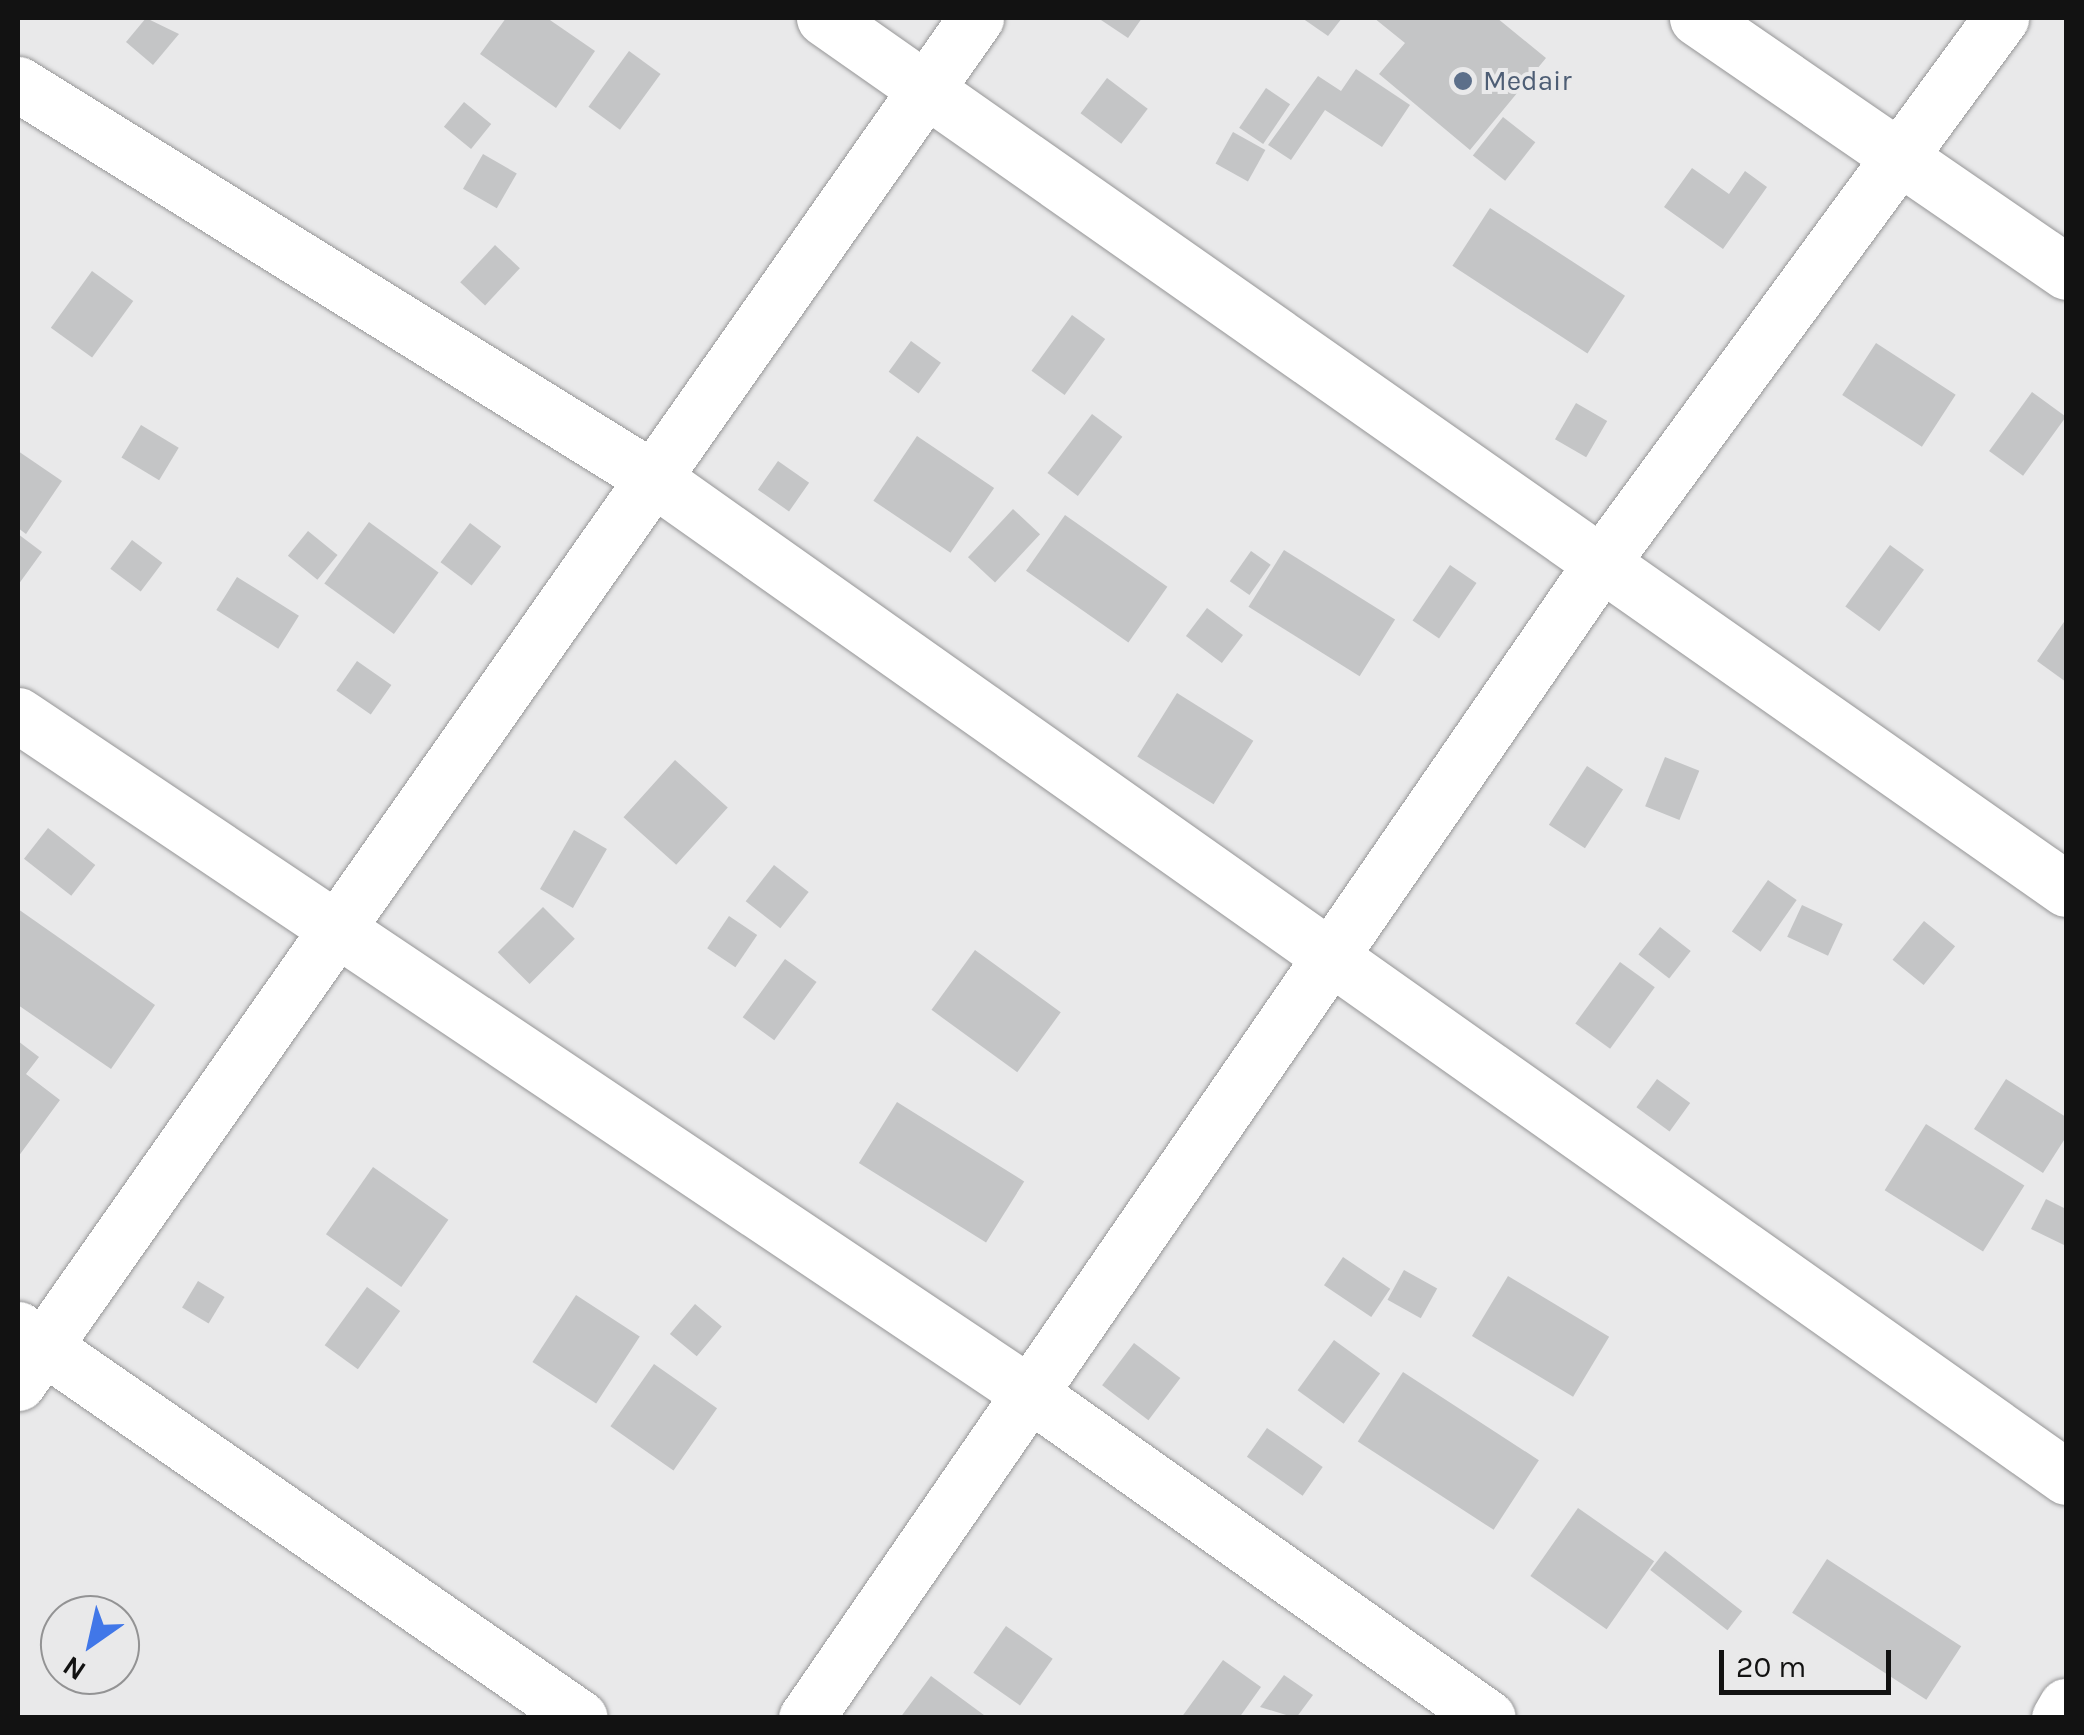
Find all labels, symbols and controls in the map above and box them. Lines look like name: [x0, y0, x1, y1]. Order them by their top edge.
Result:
place label: Medair: [1483, 64, 1572, 98]
marker: Medair: [1452, 70, 1474, 92]
north arrow: [40, 1595, 140, 1695]
scale bar: [1724, 1630, 1896, 1692]
text: N: [57, 1649, 92, 1688]
text: 20 m: [1736, 1649, 1806, 1685]

